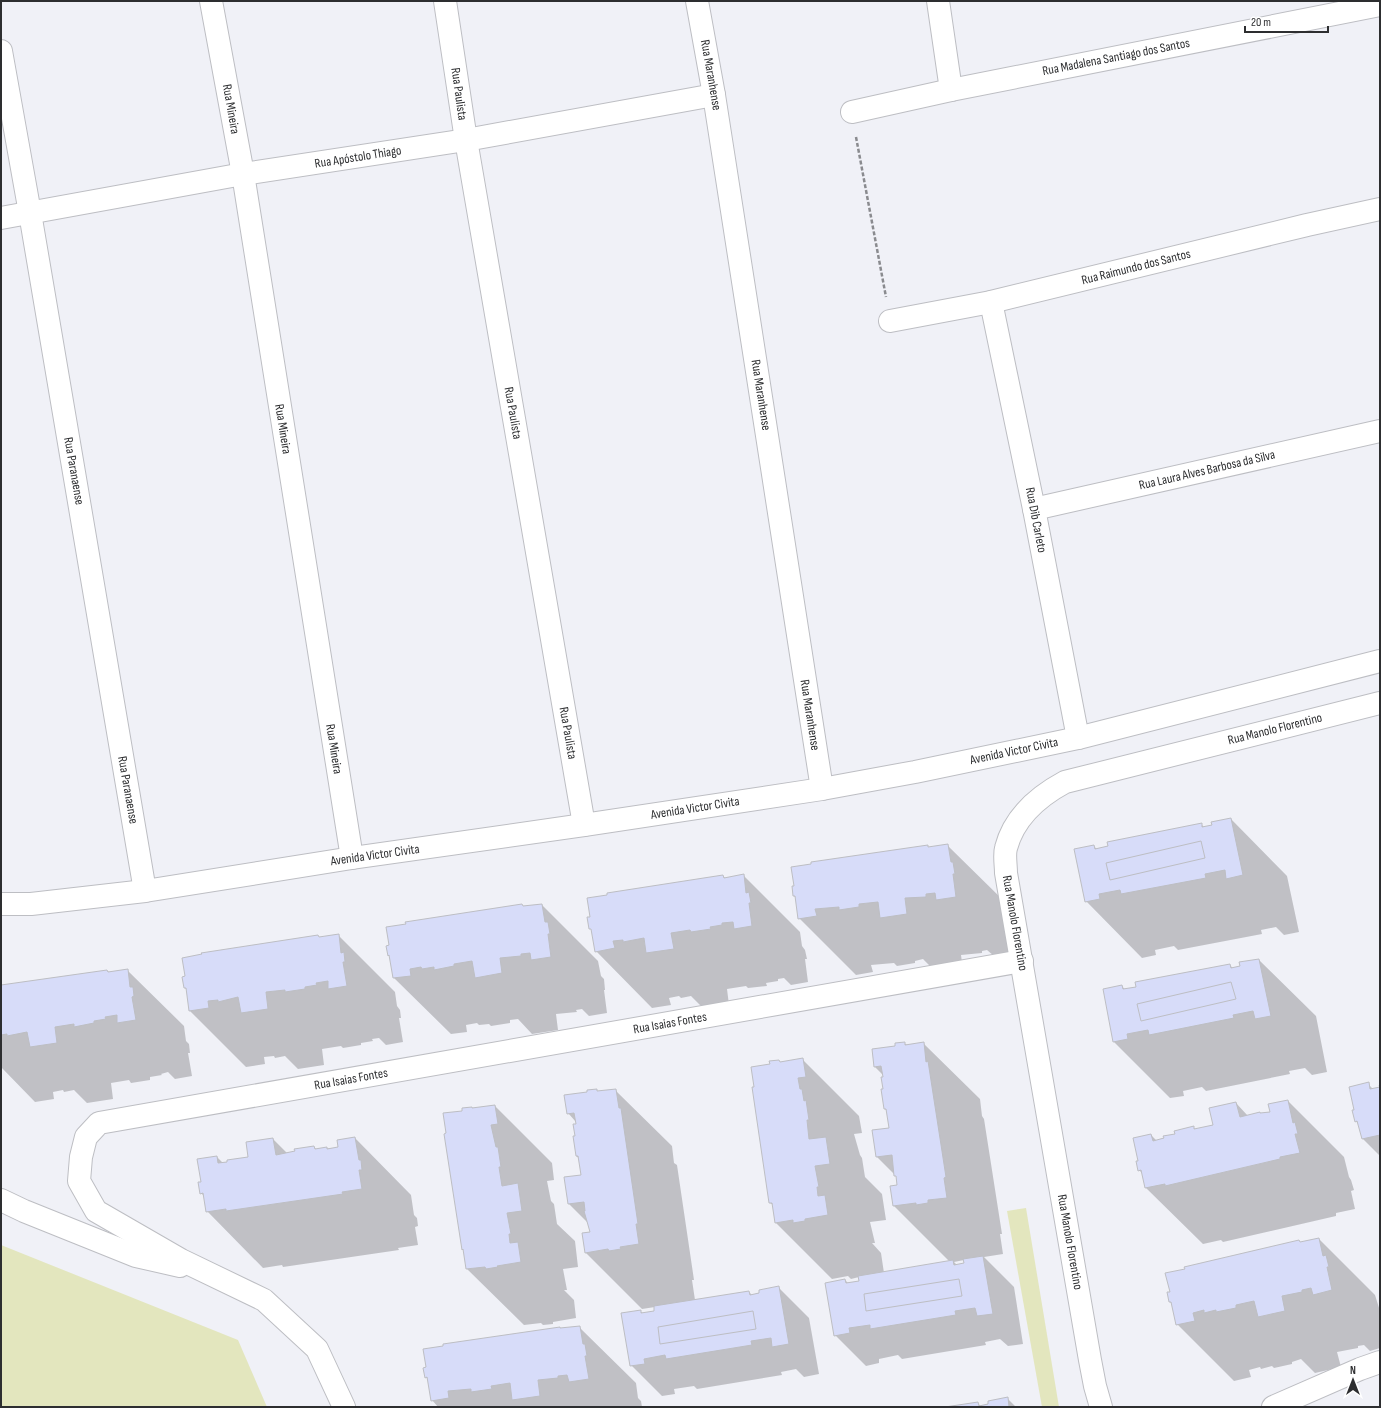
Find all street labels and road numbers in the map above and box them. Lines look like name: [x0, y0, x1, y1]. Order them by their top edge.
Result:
street label: Rua Madalena Santiago dos Santos: [1041, 35, 1191, 79]
street label: Rua Maranhense: [697, 38, 725, 112]
street label: Rua Paulista: [447, 67, 471, 121]
street label: Rua Mineira: [219, 83, 243, 135]
street label: Rua Apóstolo Thiago: [313, 142, 403, 172]
street label: Rua Raimundo dos Santos: [1080, 246, 1192, 288]
street label: Rua Maranhense: [747, 358, 775, 432]
street label: Rua Paulista: [501, 386, 525, 440]
street label: Rua Mineira: [271, 403, 295, 455]
street label: Rua Paranaense: [60, 436, 88, 506]
street label: Rua Laura Alves Barbosa da Silva: [1137, 447, 1277, 493]
street label: Rua Dib Carleto: [1022, 486, 1050, 554]
street label: Rua Maranhense: [796, 678, 824, 752]
street label: Rua Paulista: [556, 706, 580, 760]
street label: Rua Manolo Florentino: [1226, 710, 1324, 748]
street label: Rua Mineira: [322, 723, 346, 775]
street label: Avenida Victor Civita: [968, 734, 1059, 768]
street label: Rua Paranaense: [114, 755, 142, 825]
street label: Avenida Victor Civita: [649, 793, 740, 823]
street label: Avenida Victor Civita: [329, 841, 420, 869]
street label: Rua Manolo Florentino: [999, 874, 1031, 972]
street label: Rua Isaias Fontes: [632, 1009, 708, 1037]
street label: Rua Isaias Fontes: [313, 1065, 389, 1093]
street label: Rua Manolo Florentino: [1054, 1193, 1086, 1291]

